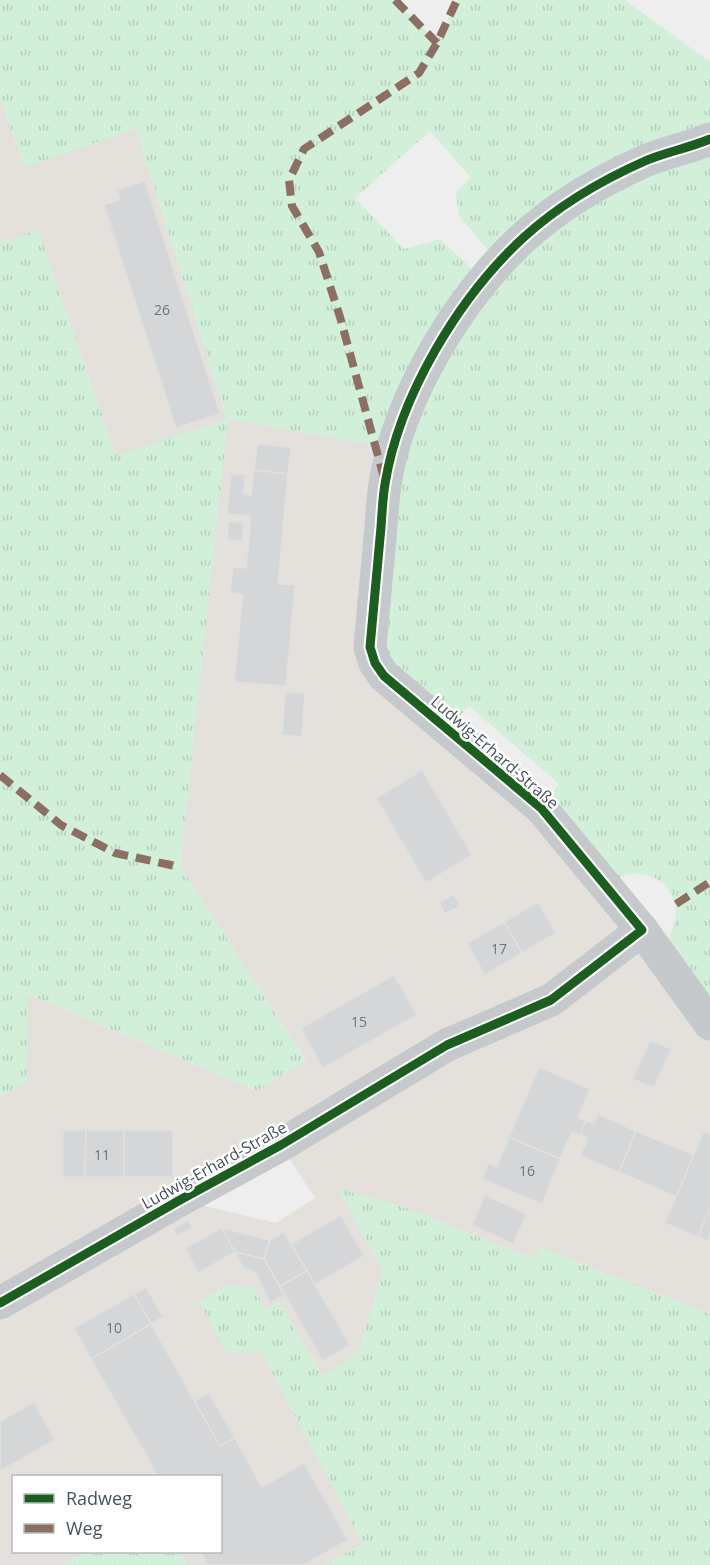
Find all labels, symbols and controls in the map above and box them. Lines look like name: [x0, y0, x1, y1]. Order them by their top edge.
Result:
house number: 26: [154, 300, 170, 319]
street label: Ludwig-Erhard-Straße: [426, 690, 564, 814]
house number: 17: [491, 939, 507, 958]
house number: 15: [351, 1012, 367, 1031]
street label: Ludwig-Erhard-Straße: [138, 1116, 290, 1214]
house number: 11: [94, 1145, 110, 1164]
house number: 16: [519, 1161, 535, 1180]
house number: 10: [106, 1318, 122, 1337]
legend: [12, 1475, 222, 1553]
text: Radweg: [66, 1486, 132, 1510]
text: Weg: [66, 1516, 103, 1540]

